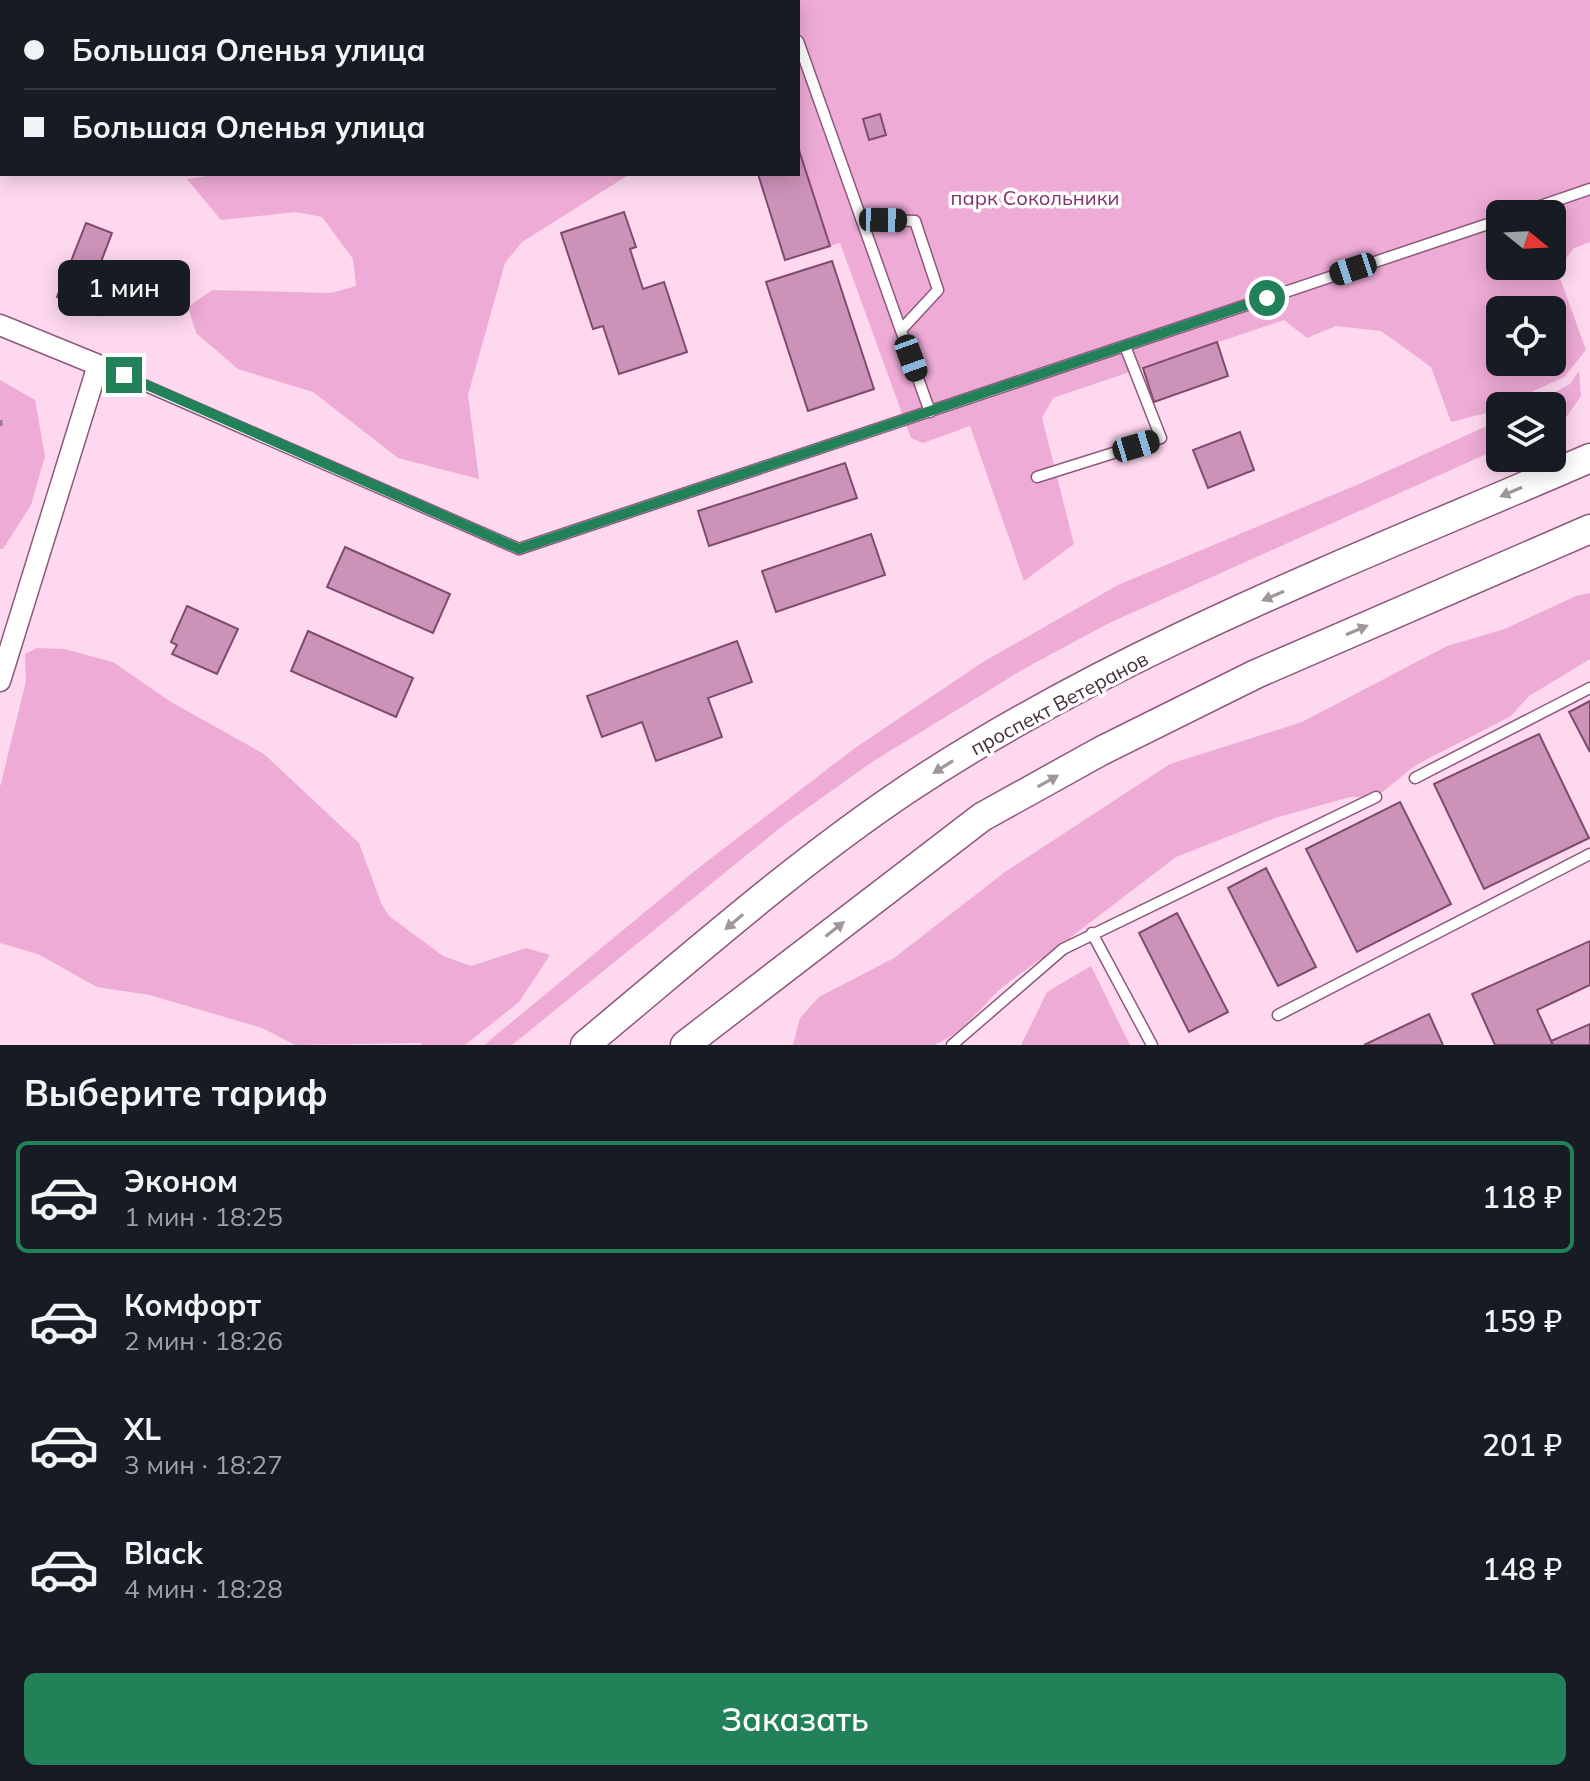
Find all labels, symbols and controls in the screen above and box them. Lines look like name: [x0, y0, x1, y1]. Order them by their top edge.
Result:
text: Большая Оленья улица: [72, 31, 426, 69]
text: Большая Оленья улица: [72, 108, 426, 146]
park label: парк Сокольники: [951, 185, 1119, 210]
north arrow: [1486, 200, 1566, 280]
map controls: [1486, 200, 1566, 472]
car: [859, 208, 907, 232]
car: [1326, 250, 1380, 288]
callout: 1 мин: [58, 259, 190, 315]
text: 1 мин: [88, 271, 160, 304]
route start: [1249, 280, 1285, 316]
button: locate: [1486, 296, 1566, 376]
car: [892, 331, 930, 385]
route end: [106, 357, 142, 393]
button: layers: [1486, 392, 1566, 472]
car: [1110, 428, 1162, 464]
one-way arrow: [1500, 486, 1523, 499]
one-way arrow: [1261, 589, 1285, 603]
one-way arrow: [1345, 623, 1369, 636]
street label: проспект Ветеранов: [966, 646, 1152, 760]
one-way arrow: [932, 760, 954, 774]
one-way arrow: [1037, 774, 1059, 788]
one-way arrow: [724, 913, 744, 929]
one-way arrow: [825, 921, 845, 937]
text: Выберите тариф: [24, 1070, 328, 1115]
icon: car: [28, 1161, 100, 1233]
text: Эконом: [124, 1162, 238, 1200]
text: 118 ₽: [1482, 1178, 1562, 1216]
text: 1 мин · 18:25: [124, 1200, 283, 1233]
icon: car: [28, 1285, 100, 1357]
text: Комфорт: [124, 1286, 261, 1324]
text: 159 ₽: [1482, 1302, 1562, 1340]
text: 2 мин · 18:26: [124, 1324, 283, 1357]
icon: car: [28, 1409, 100, 1481]
text: XL: [124, 1410, 161, 1448]
text: 201 ₽: [1482, 1426, 1562, 1464]
text: 3 мин · 18:27: [124, 1448, 283, 1481]
icon: car: [28, 1533, 100, 1605]
text: Black: [124, 1534, 203, 1572]
text: 148 ₽: [1482, 1550, 1562, 1588]
text: 4 мин · 18:28: [124, 1572, 283, 1605]
button: Заказать: [24, 1673, 1566, 1765]

